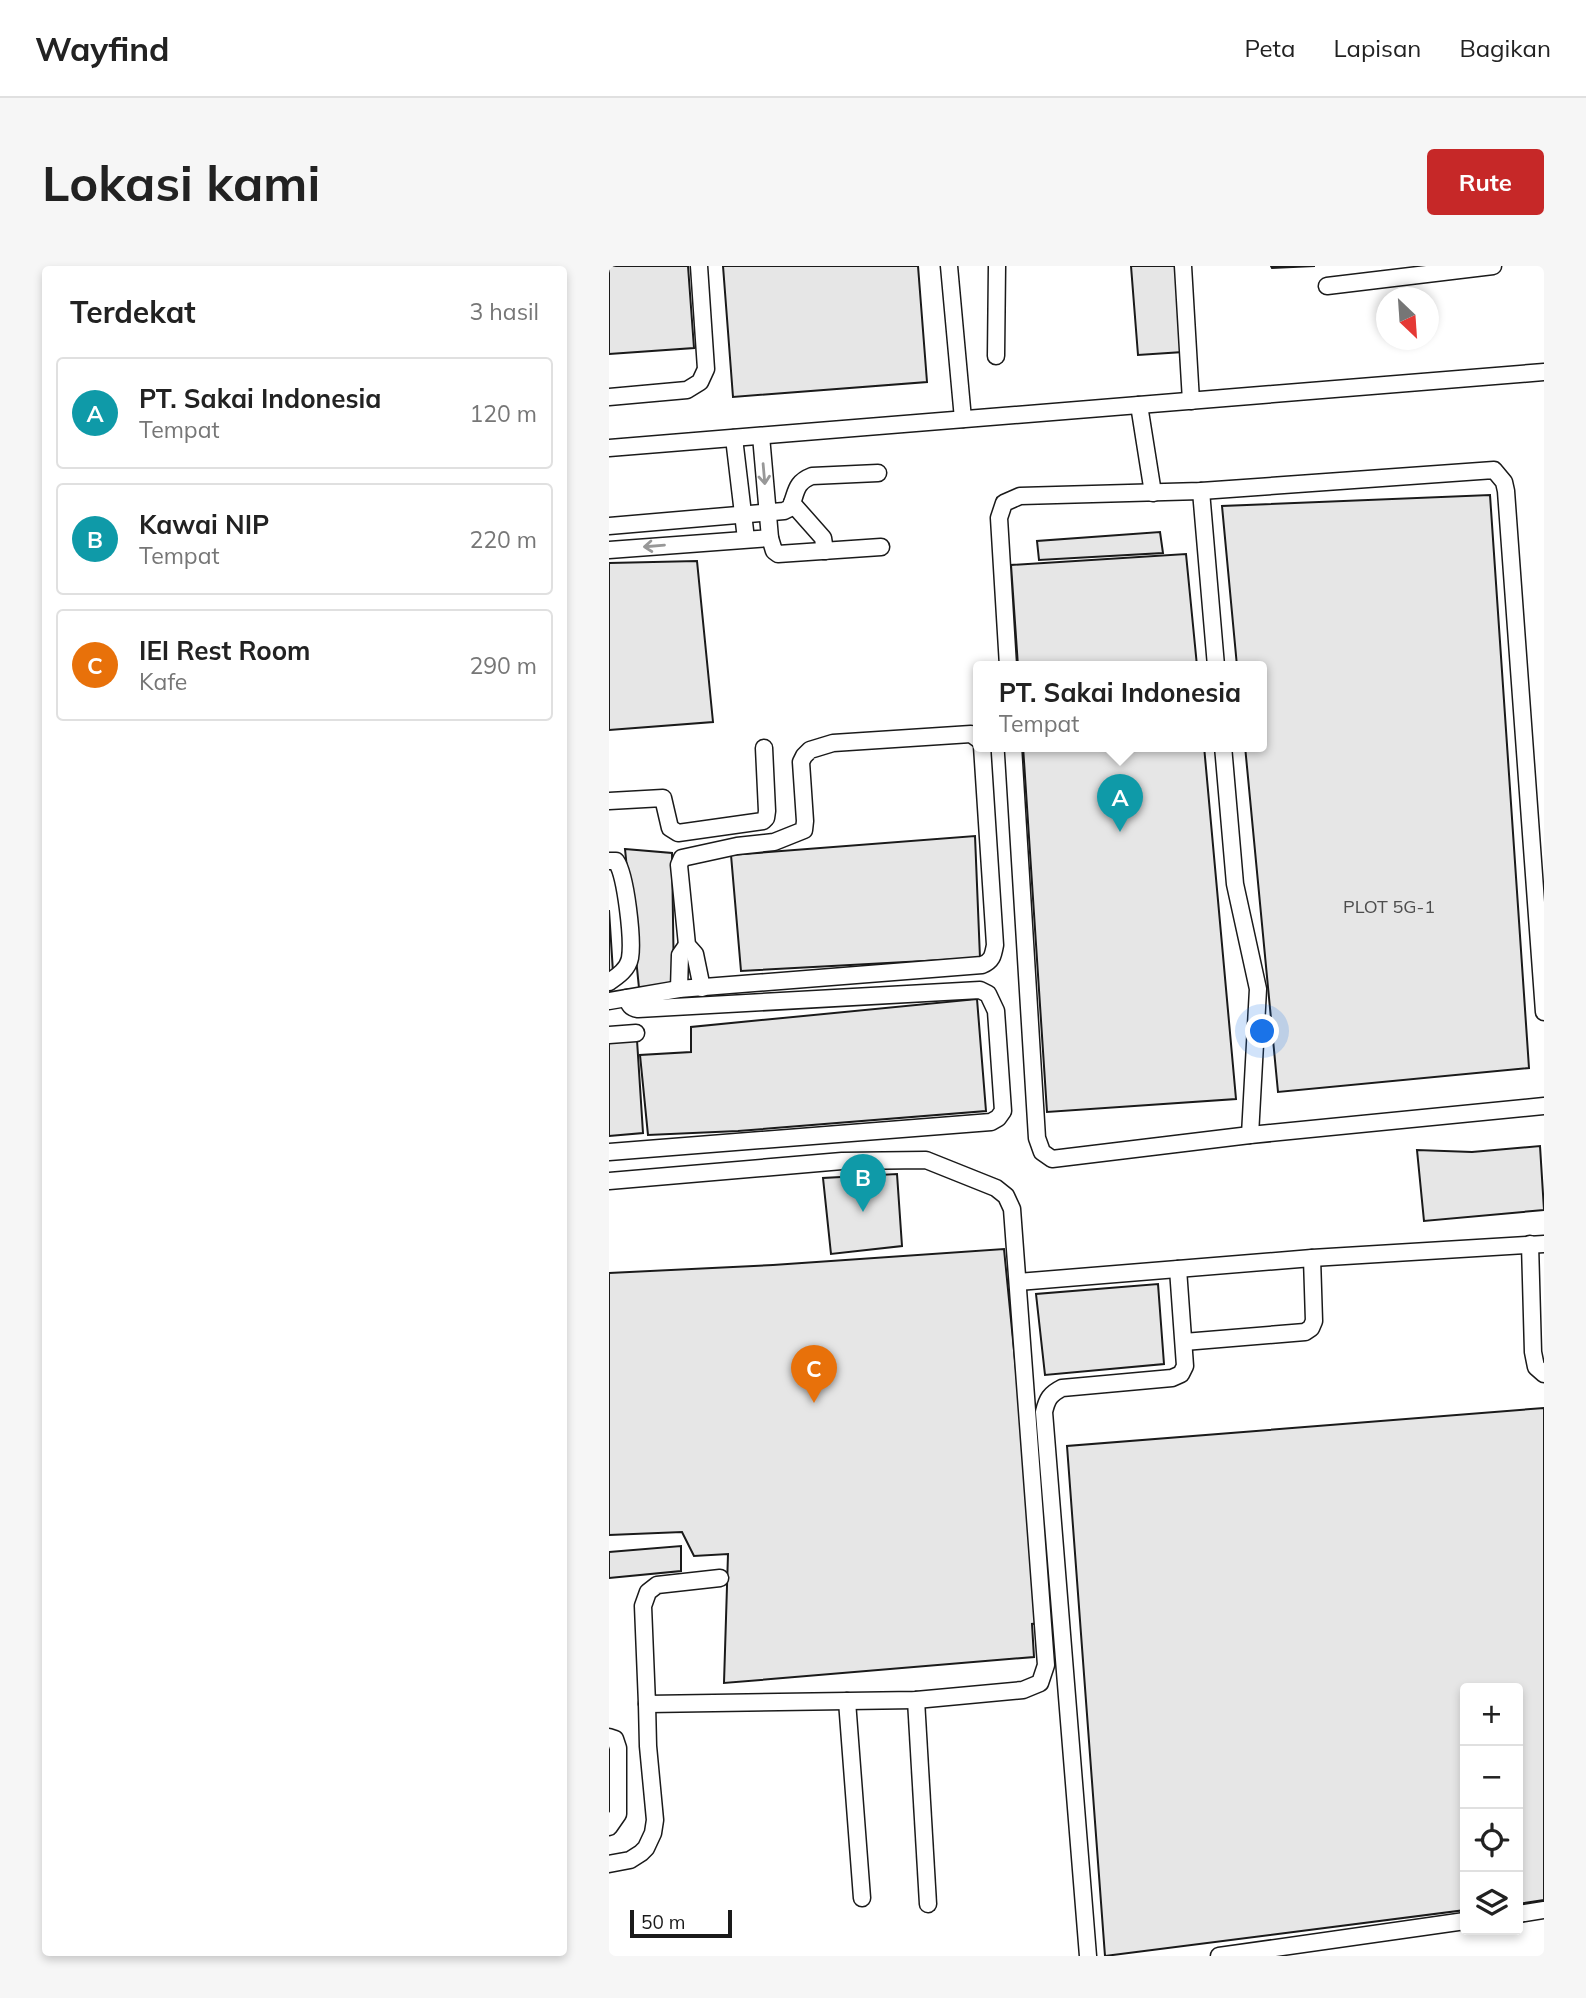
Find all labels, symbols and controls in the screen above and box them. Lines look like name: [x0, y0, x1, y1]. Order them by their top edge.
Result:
text: Wayfind: [35, 28, 170, 69]
text: Peta: [1244, 33, 1295, 63]
text: Lapisan: [1333, 33, 1421, 63]
text: Bagikan: [1459, 33, 1551, 63]
button: Rute: [1427, 149, 1544, 215]
text: Lokasi kami: [42, 152, 320, 213]
north arrow: [1376, 287, 1439, 350]
text: Terdekat: [70, 293, 196, 331]
text: 3 hasil: [470, 297, 539, 326]
text: PT. Sakai Indonesia: [139, 382, 381, 415]
text: A: [86, 399, 104, 428]
text: 120 m: [469, 399, 537, 428]
text: Tempat: [139, 415, 220, 444]
one-way arrow: [758, 462, 771, 485]
text: Kawai NIP: [139, 508, 269, 541]
text: B: [87, 525, 103, 554]
text: 220 m: [469, 525, 537, 554]
one-way arrow: [644, 540, 666, 553]
text: Tempat: [139, 541, 220, 570]
text: IEI Rest Room: [139, 634, 310, 667]
text: C: [87, 651, 103, 680]
text: 290 m: [469, 651, 537, 680]
popup: [973, 661, 1267, 752]
text: Kafe: [139, 667, 187, 696]
text: PT. Sakai Indonesia: [999, 676, 1241, 709]
text: Tempat: [999, 709, 1079, 738]
pin: A: [1097, 774, 1143, 832]
house number: PLOT 5G-1: [1343, 895, 1435, 918]
your location: [1245, 1014, 1279, 1048]
pin: B: [840, 1154, 886, 1212]
pin: C: [791, 1345, 837, 1403]
map controls: [1460, 1683, 1523, 1935]
button: +: [1460, 1683, 1523, 1746]
button: −: [1460, 1746, 1523, 1809]
button: locate: [1460, 1809, 1523, 1872]
button: layers: [1460, 1872, 1523, 1935]
scale bar: [630, 1907, 731, 1939]
text: 50 m: [641, 1910, 685, 1934]

